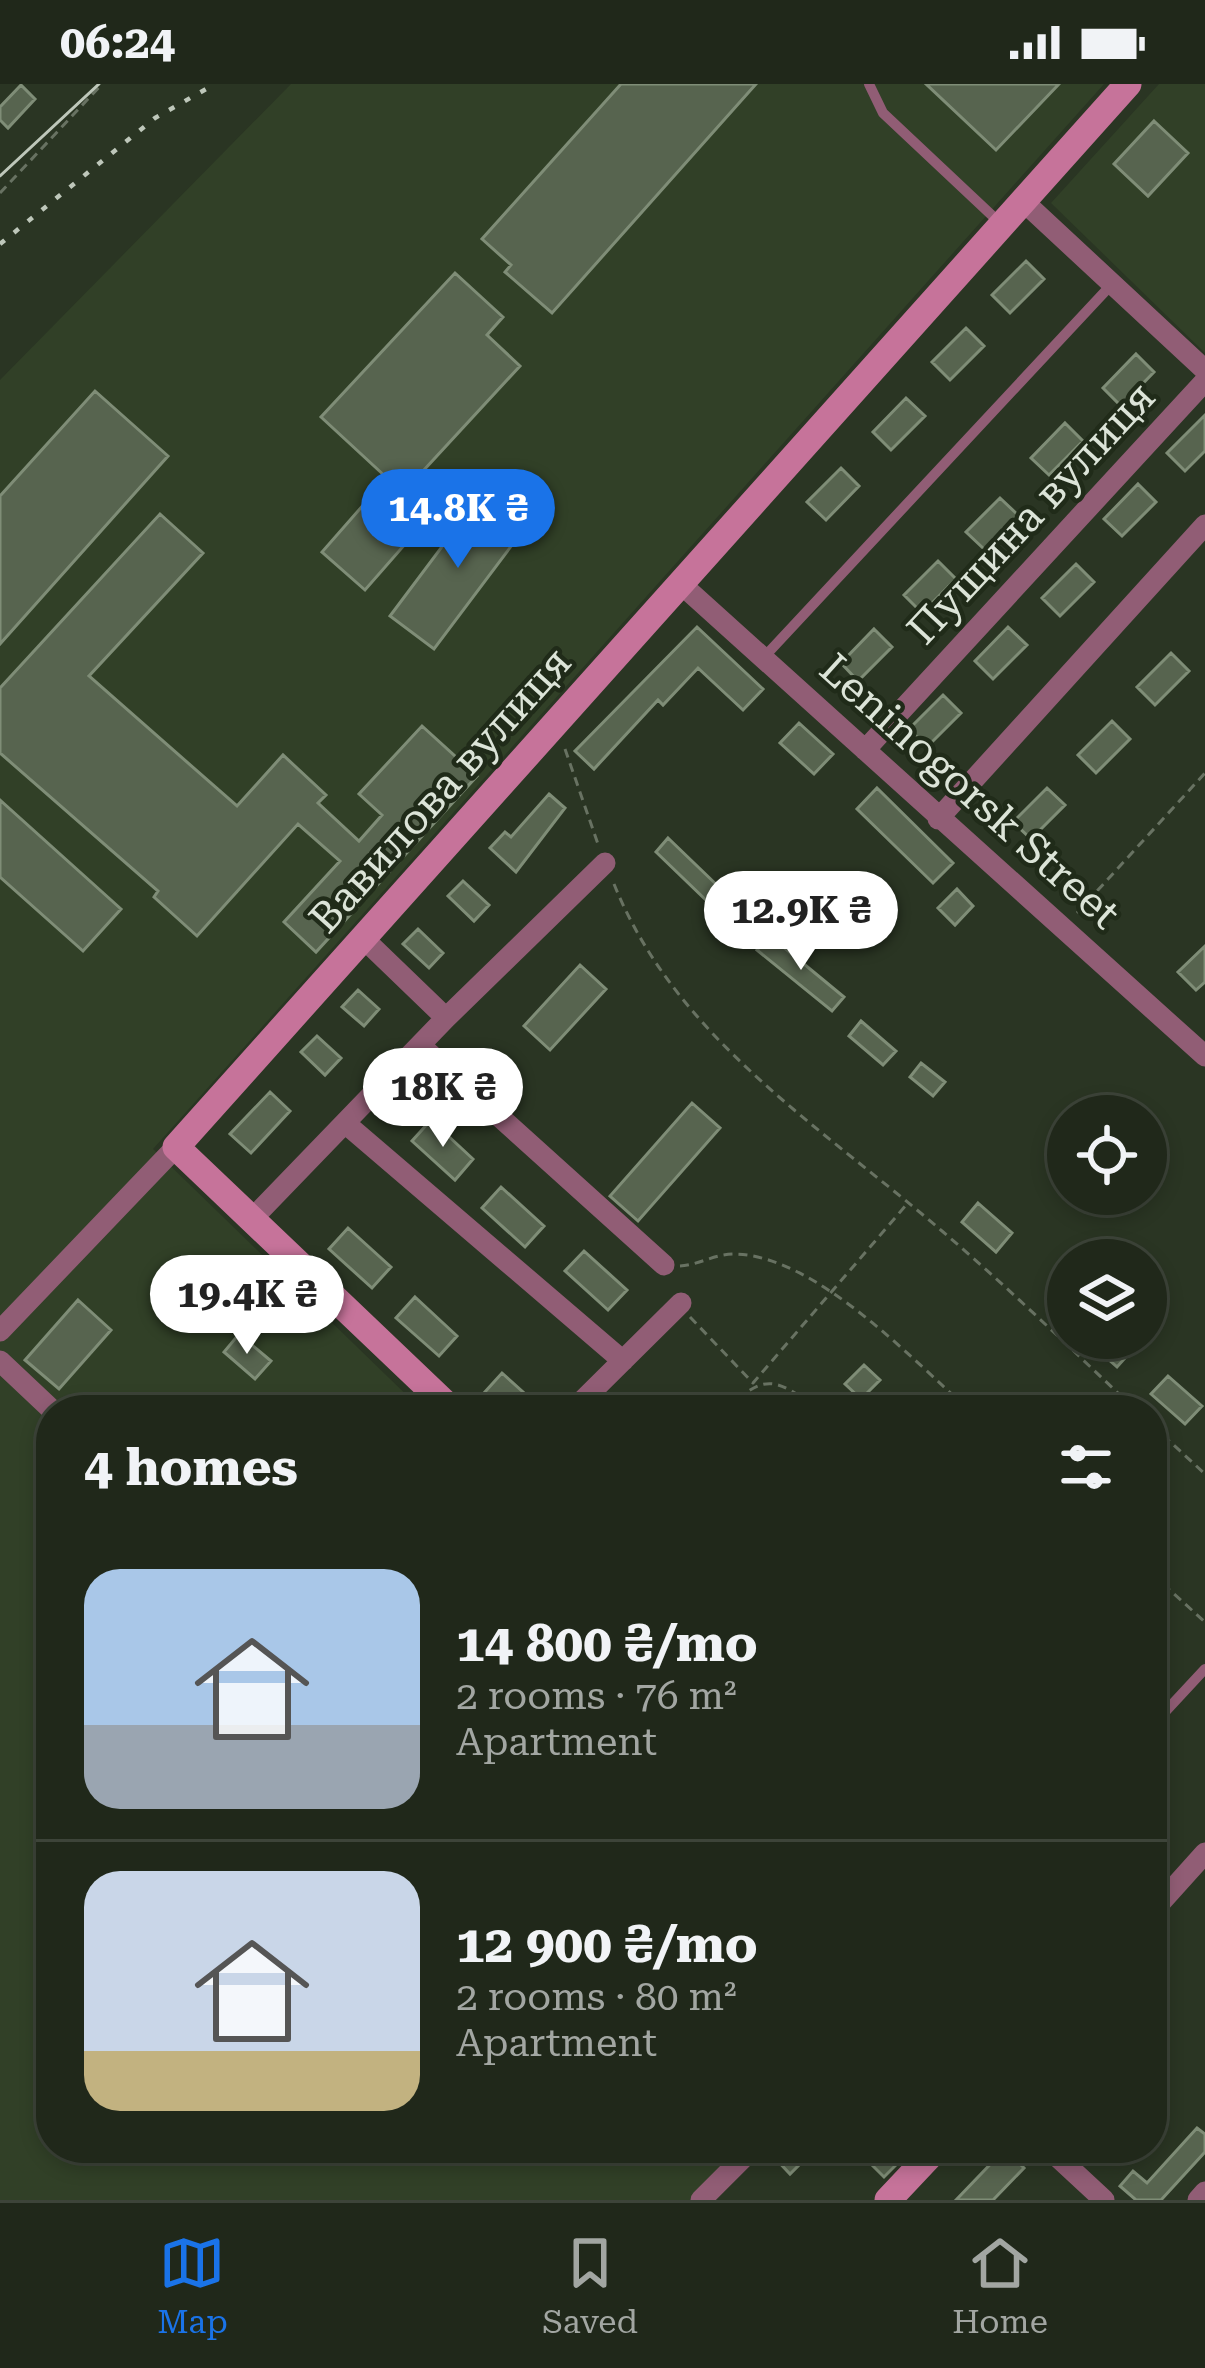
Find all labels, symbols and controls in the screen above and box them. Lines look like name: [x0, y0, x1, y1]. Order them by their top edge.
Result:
text: 06:24: [60, 16, 175, 69]
street label: Пущина вулиця: [897, 372, 1165, 654]
pin: 14.8K ₴: [347, 469, 569, 571]
text: 14.8K ₴: [388, 485, 528, 531]
street label: Вавилова вулиця: [299, 638, 581, 942]
street label: Leninogorsk Street: [810, 644, 1130, 938]
pin: 12.9K ₴: [690, 871, 912, 973]
text: 12.9K ₴: [731, 887, 871, 933]
pin: 18K ₴: [359, 1048, 527, 1150]
text: 18K ₴: [390, 1064, 496, 1110]
map controls: [1047, 1095, 1167, 1359]
button: locate: [1047, 1095, 1167, 1215]
button: layers: [1047, 1239, 1167, 1359]
pin: 19.4K ₴: [136, 1255, 358, 1357]
text: 19.4K ₴: [177, 1271, 317, 1317]
icon: filters: [1053, 1434, 1119, 1500]
text: 4 homes: [84, 1438, 298, 1497]
text: 14 800 ₴/mo: [456, 1614, 758, 1673]
icon: home: [180, 1617, 324, 1761]
text: 2 rooms · 76 m²: [456, 1673, 737, 1719]
text: Apartment: [456, 1719, 657, 1765]
text: 12 900 ₴/mo: [456, 1915, 758, 1974]
icon: home: [180, 1919, 324, 2063]
text: 2 rooms · 80 m²: [456, 1974, 737, 2020]
text: Apartment: [456, 2020, 657, 2066]
tab: Map: [157, 2230, 228, 2341]
tab: Saved: [542, 2230, 638, 2341]
tab: Home: [952, 2230, 1048, 2341]

